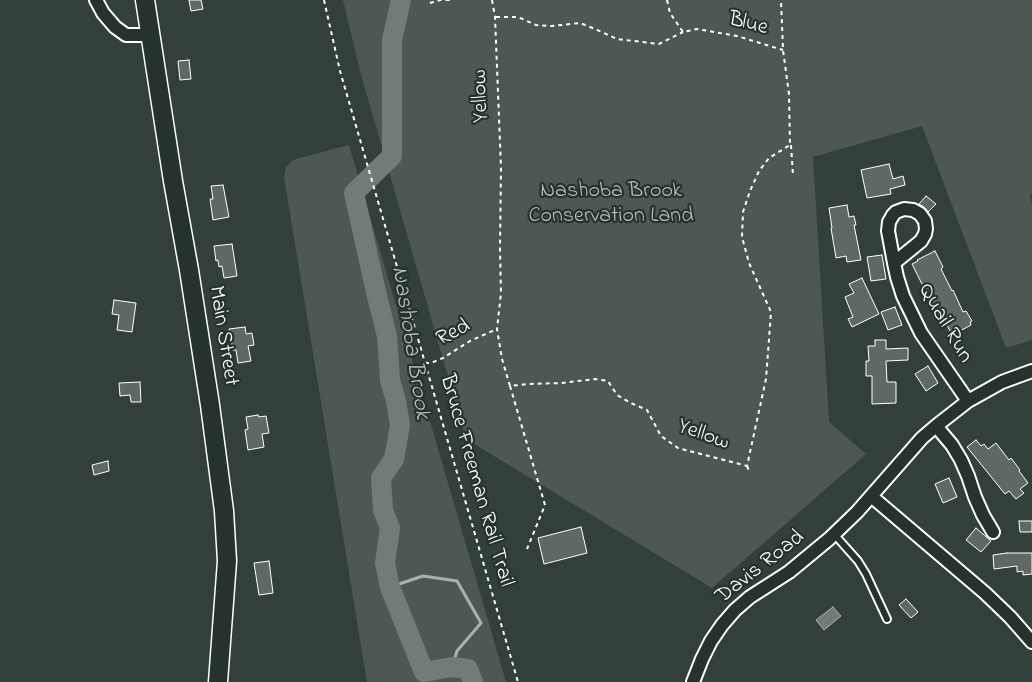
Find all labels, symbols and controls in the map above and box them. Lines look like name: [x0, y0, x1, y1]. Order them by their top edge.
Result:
street label: Blue: [726, 7, 770, 43]
street label: Yellow: [468, 69, 496, 123]
park label: Nashoba Brook Conservation Land: [529, 179, 693, 230]
water label: Nashoba Brook: [383, 264, 435, 422]
street label: Quail Run: [911, 280, 977, 368]
street label: Main Street: [201, 284, 243, 388]
street label: Red: [433, 314, 475, 354]
street label: Bruce Freeman Rail Trail: [432, 372, 518, 590]
street label: Yellow: [673, 414, 733, 458]
street label: Davis Road: [711, 525, 811, 611]

